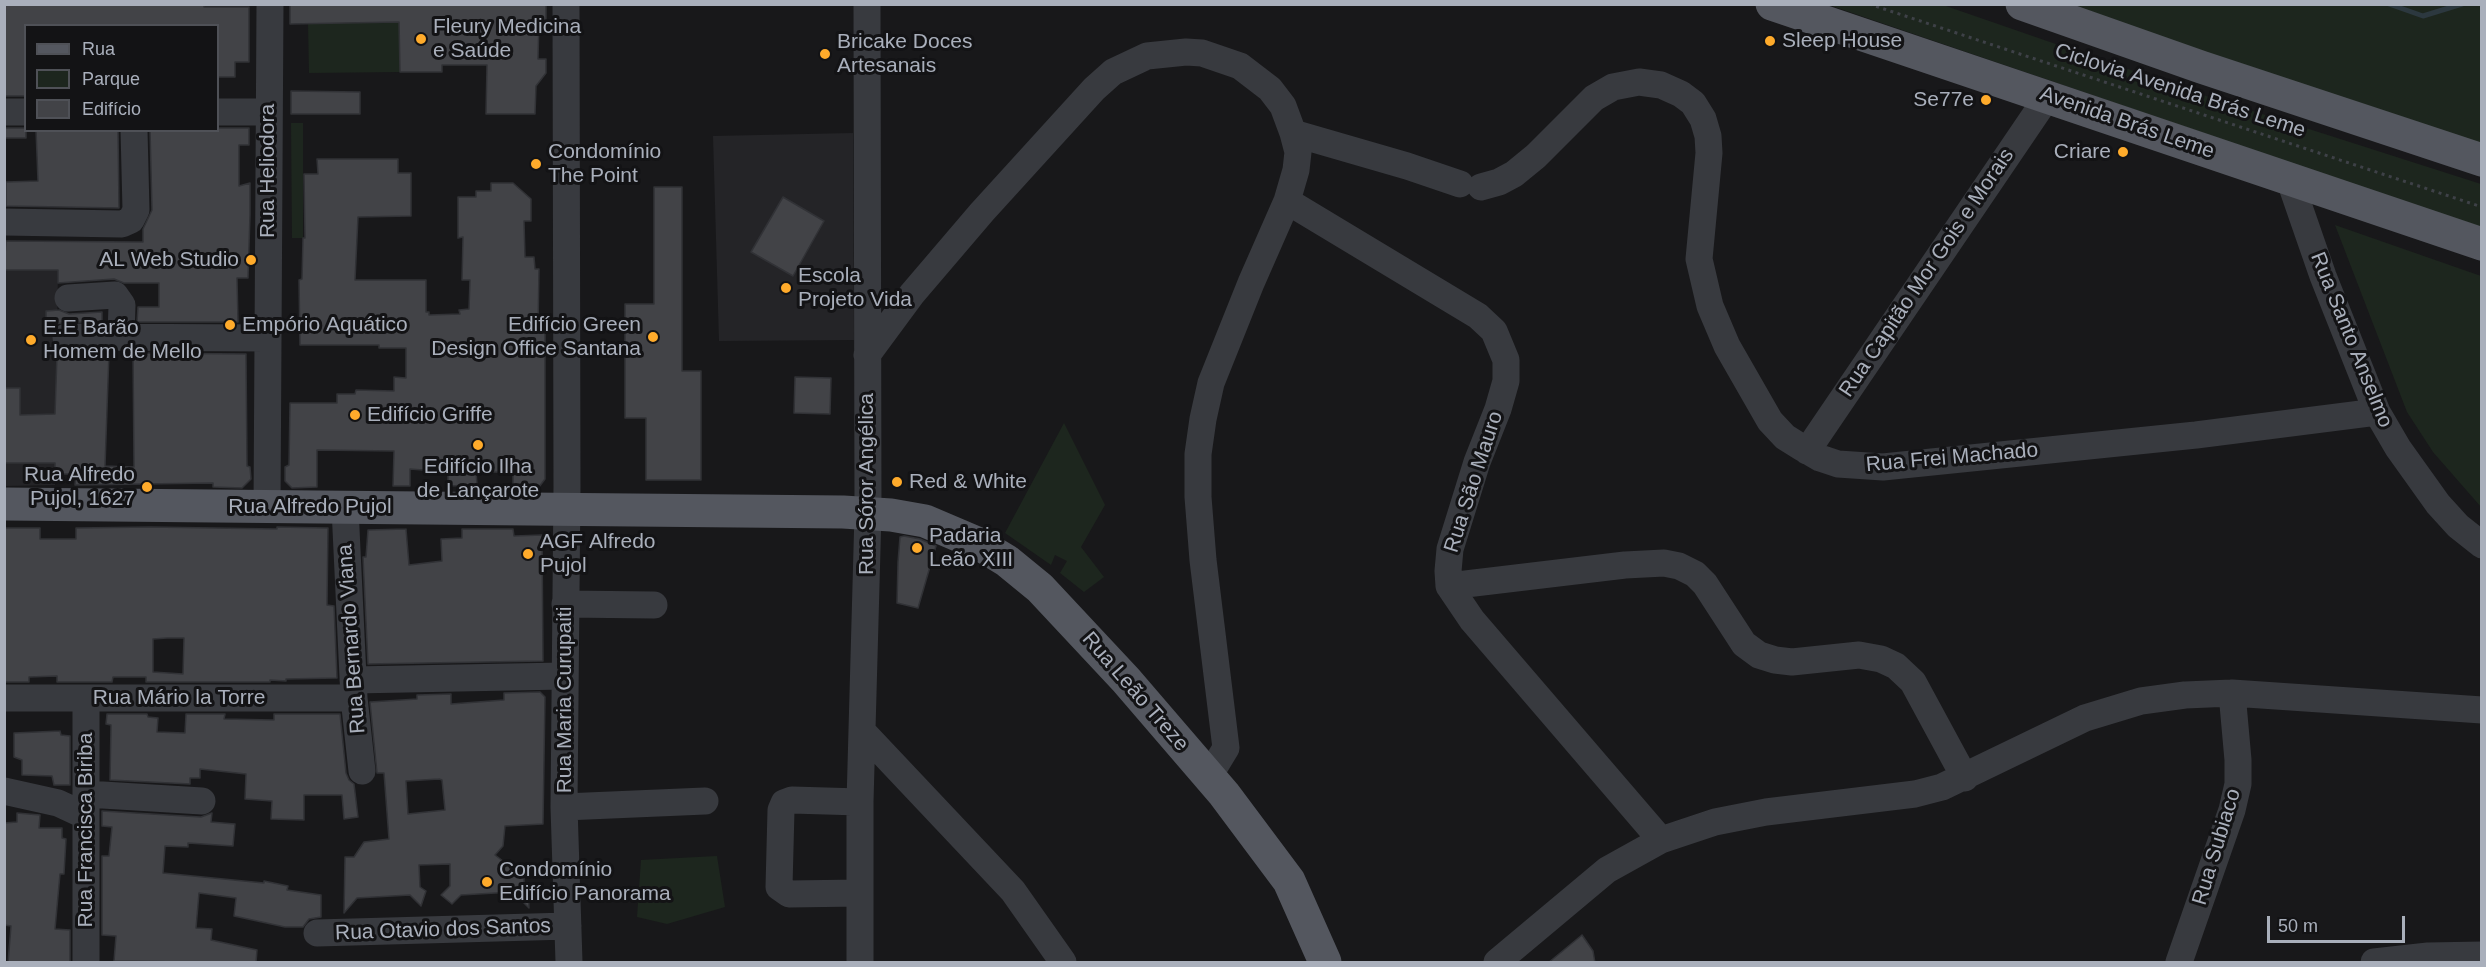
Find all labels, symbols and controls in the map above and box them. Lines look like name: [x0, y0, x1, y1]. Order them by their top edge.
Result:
place label: Fleury Medicina e Saúde: [433, 14, 581, 64]
legend: [24, 24, 219, 132]
place label: Sleep House: [1782, 28, 1902, 54]
place label: Bricake Doces Artesanais: [837, 29, 972, 79]
marker: Fleury Medicina e Saúde: [414, 32, 428, 46]
marker: Sleep House: [1763, 34, 1777, 48]
street label: Ciclovia Avenida Brás Leme: [2051, 38, 2309, 144]
text: Rua: [82, 39, 115, 59]
marker: Bricake Doces Artesanais: [818, 47, 832, 61]
text: Parque: [82, 69, 140, 89]
street label: Avenida Brás Leme: [2036, 81, 2218, 165]
place label: Se77e: [1913, 87, 1974, 113]
marker: Se77e: [1979, 93, 1993, 107]
text: Edifício: [82, 99, 141, 119]
street label: Rua Heliodora: [255, 104, 281, 238]
place label: Condomínio The Point: [548, 139, 661, 189]
place label: Criare: [2054, 139, 2111, 165]
street label: Rua Capitão Mor Gois e Morais: [1834, 144, 2020, 402]
marker: Criare: [2116, 145, 2130, 159]
marker: Condomínio The Point: [529, 157, 543, 171]
place label: AL Web Studio: [99, 247, 239, 273]
street label: Rua Santo Anselmo: [2304, 249, 2398, 431]
marker: AL Web Studio: [244, 253, 258, 267]
place label: Escola Projeto Vida: [798, 263, 912, 313]
marker: Escola Projeto Vida: [779, 281, 793, 295]
place label: Empório Aquático: [242, 312, 408, 338]
place label: Edifício Green Design Office Santana: [431, 312, 641, 362]
place label: E.E Barão Homem de Mello: [43, 315, 202, 365]
marker: Empório Aquático: [223, 318, 237, 332]
marker: Edifício Green Design Office Santana: [646, 330, 660, 344]
marker: E.E Barão Homem de Mello: [24, 333, 38, 347]
street label: Rua Sóror Angélica: [854, 393, 880, 575]
place label: Edifício Griffe: [367, 402, 493, 428]
marker: Edifício Griffe: [348, 408, 362, 422]
street label: Rua São Mauro: [1439, 408, 1509, 556]
marker: Edifício Ilha de Lançarote: [471, 438, 485, 452]
street label: Rua Frei Machado: [1865, 438, 2039, 478]
place label: Edifício Ilha de Lançarote: [417, 454, 539, 504]
place label: Rua Alfredo Pujol, 1627: [24, 462, 135, 512]
place label: Red & White: [909, 469, 1027, 495]
marker: Red & White: [890, 475, 904, 489]
marker: Rua Alfredo Pujol, 1627: [140, 480, 154, 494]
street label: Rua Alfredo Pujol: [228, 494, 392, 520]
place label: Padaria Leão XIII: [929, 523, 1013, 573]
place label: AGF Alfredo Pujol: [540, 529, 656, 579]
marker: Padaria Leão XIII: [910, 541, 924, 555]
street label: Rua Bernardo Viana: [333, 543, 371, 735]
marker: AGF Alfredo Pujol: [521, 547, 535, 561]
street label: Rua Maria Curupaiti: [552, 607, 578, 793]
street label: Rua Leão Treze: [1076, 627, 1194, 757]
street label: Rua Mário la Torre: [93, 685, 265, 711]
street label: Rua Francisca Biriba: [73, 733, 99, 927]
street label: Rua Subiaco: [2187, 786, 2247, 908]
place label: Condomínio Edifício Panorama: [499, 857, 671, 907]
marker: Condomínio Edifício Panorama: [480, 875, 494, 889]
scale bar: [2270, 904, 2408, 942]
street label: Rua Otavio dos Santos: [335, 914, 551, 946]
text: 50 m: [2278, 916, 2318, 936]

